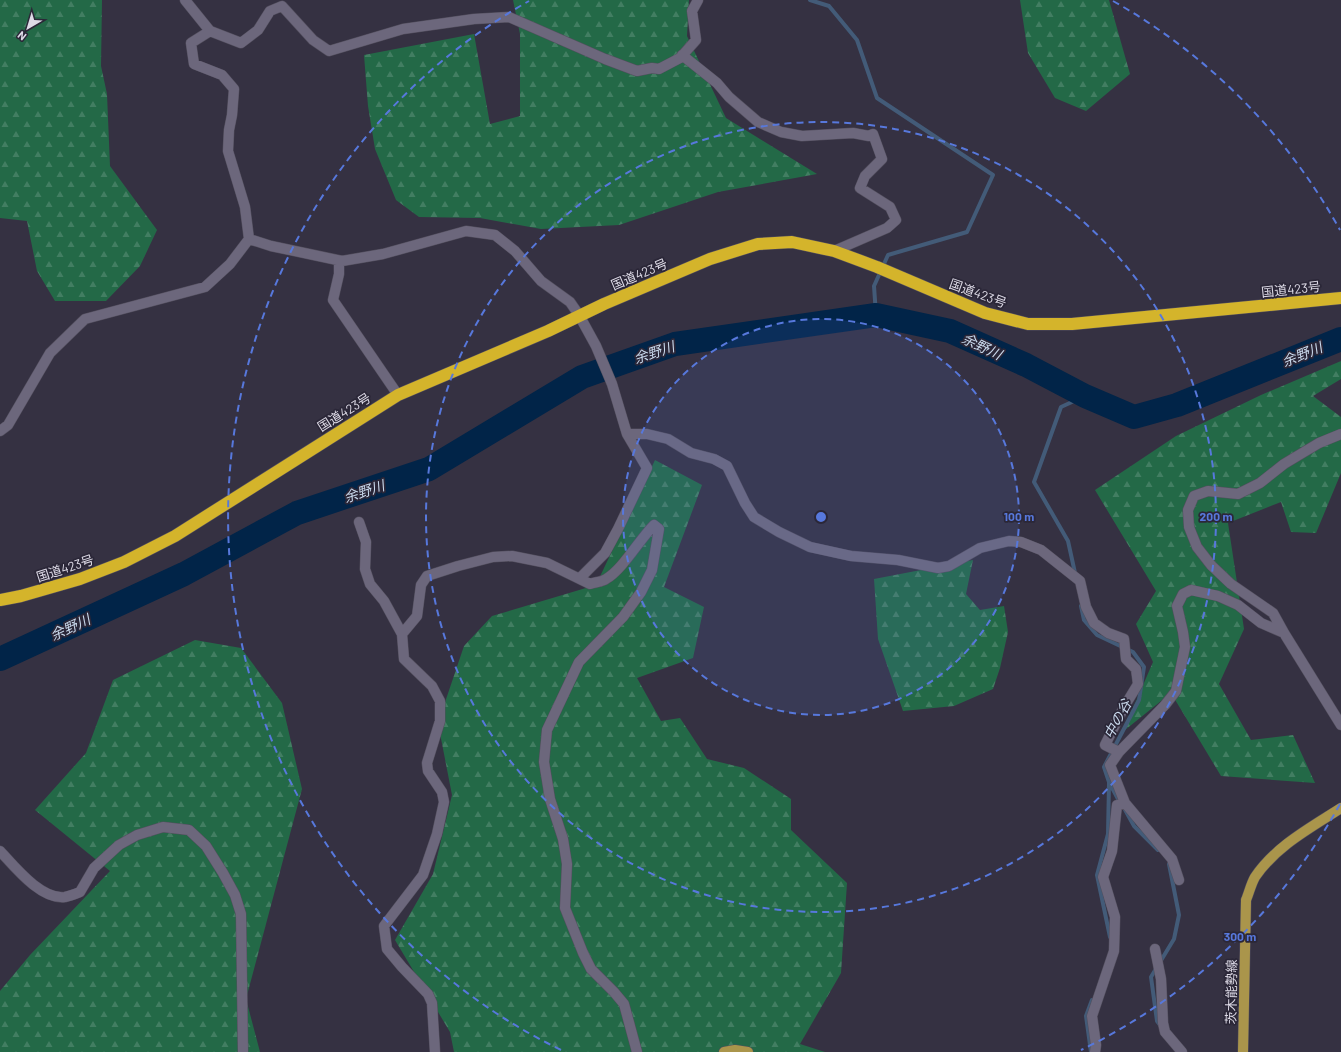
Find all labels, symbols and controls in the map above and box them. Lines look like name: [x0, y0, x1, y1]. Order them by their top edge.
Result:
north arrow: [8, 8, 48, 48]
text: N: [15, 29, 28, 44]
street label: 国道423号: [608, 255, 670, 293]
street label: 国道423号: [947, 275, 1009, 311]
street label: 国道423号: [1260, 278, 1322, 300]
water label: 余野川: [959, 329, 1006, 363]
water label: 余野川: [631, 337, 679, 367]
water label: 余野川: [1279, 338, 1327, 370]
street label: 国道423号: [314, 389, 374, 435]
water label: 余野川: [341, 476, 389, 506]
text: 100 m: [1004, 509, 1034, 523]
text: 200 m: [1200, 509, 1232, 523]
centre of rings: [814, 510, 828, 524]
street label: 国道423号: [34, 551, 96, 585]
water label: 余野川: [47, 610, 94, 644]
water label: 中の谷: [1100, 696, 1135, 742]
text: 300 m: [1224, 929, 1256, 943]
street label: 茨木能勢線: [1222, 959, 1240, 1025]

